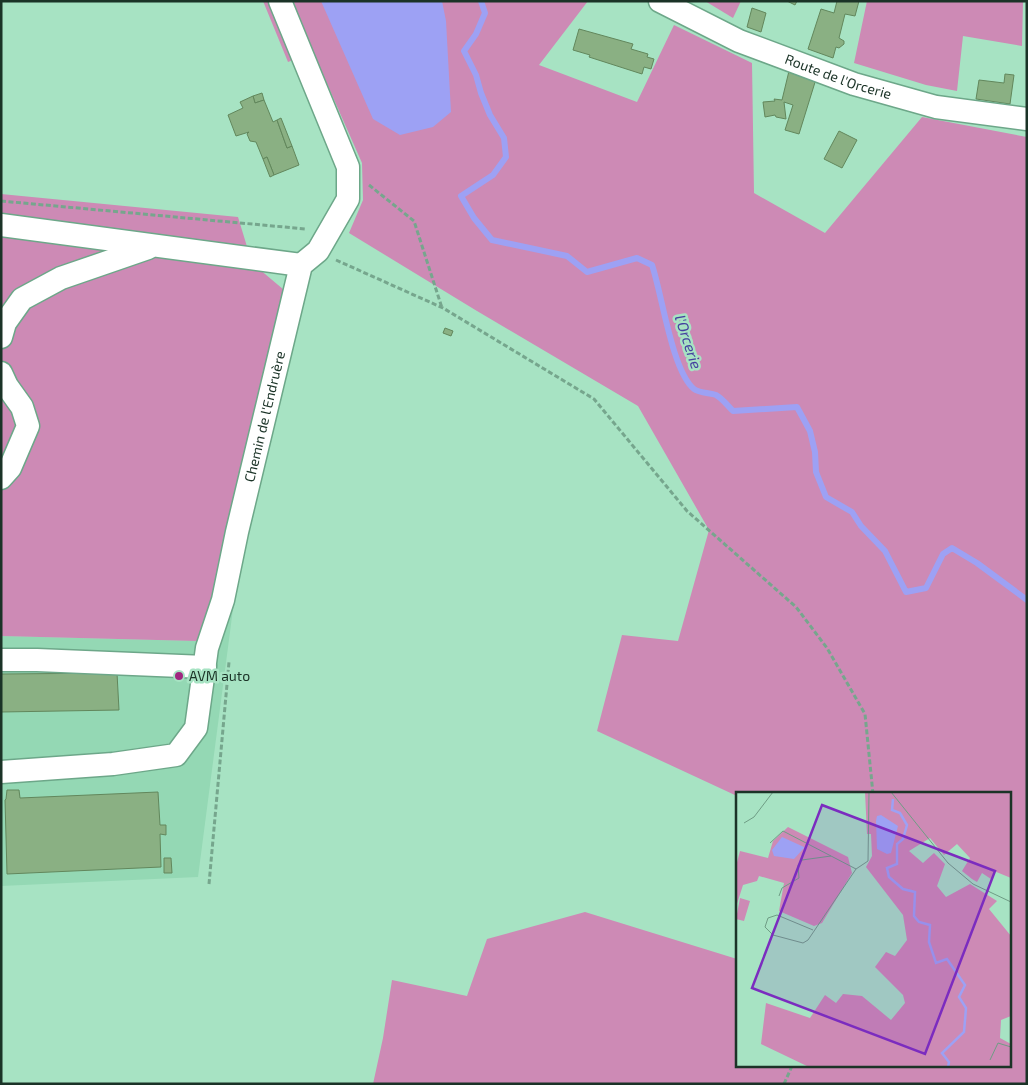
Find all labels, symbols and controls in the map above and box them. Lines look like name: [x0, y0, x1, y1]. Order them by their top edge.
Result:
street label: Route de l'Orcerie: [783, 50, 894, 102]
water label: l'Orcerie: [672, 312, 706, 371]
street label: Chemin de l'Endruère: [240, 349, 288, 484]
place label: AVM auto: [189, 667, 250, 684]
marker: AVM auto: [173, 670, 185, 682]
inset map: [736, 792, 1010, 1068]

